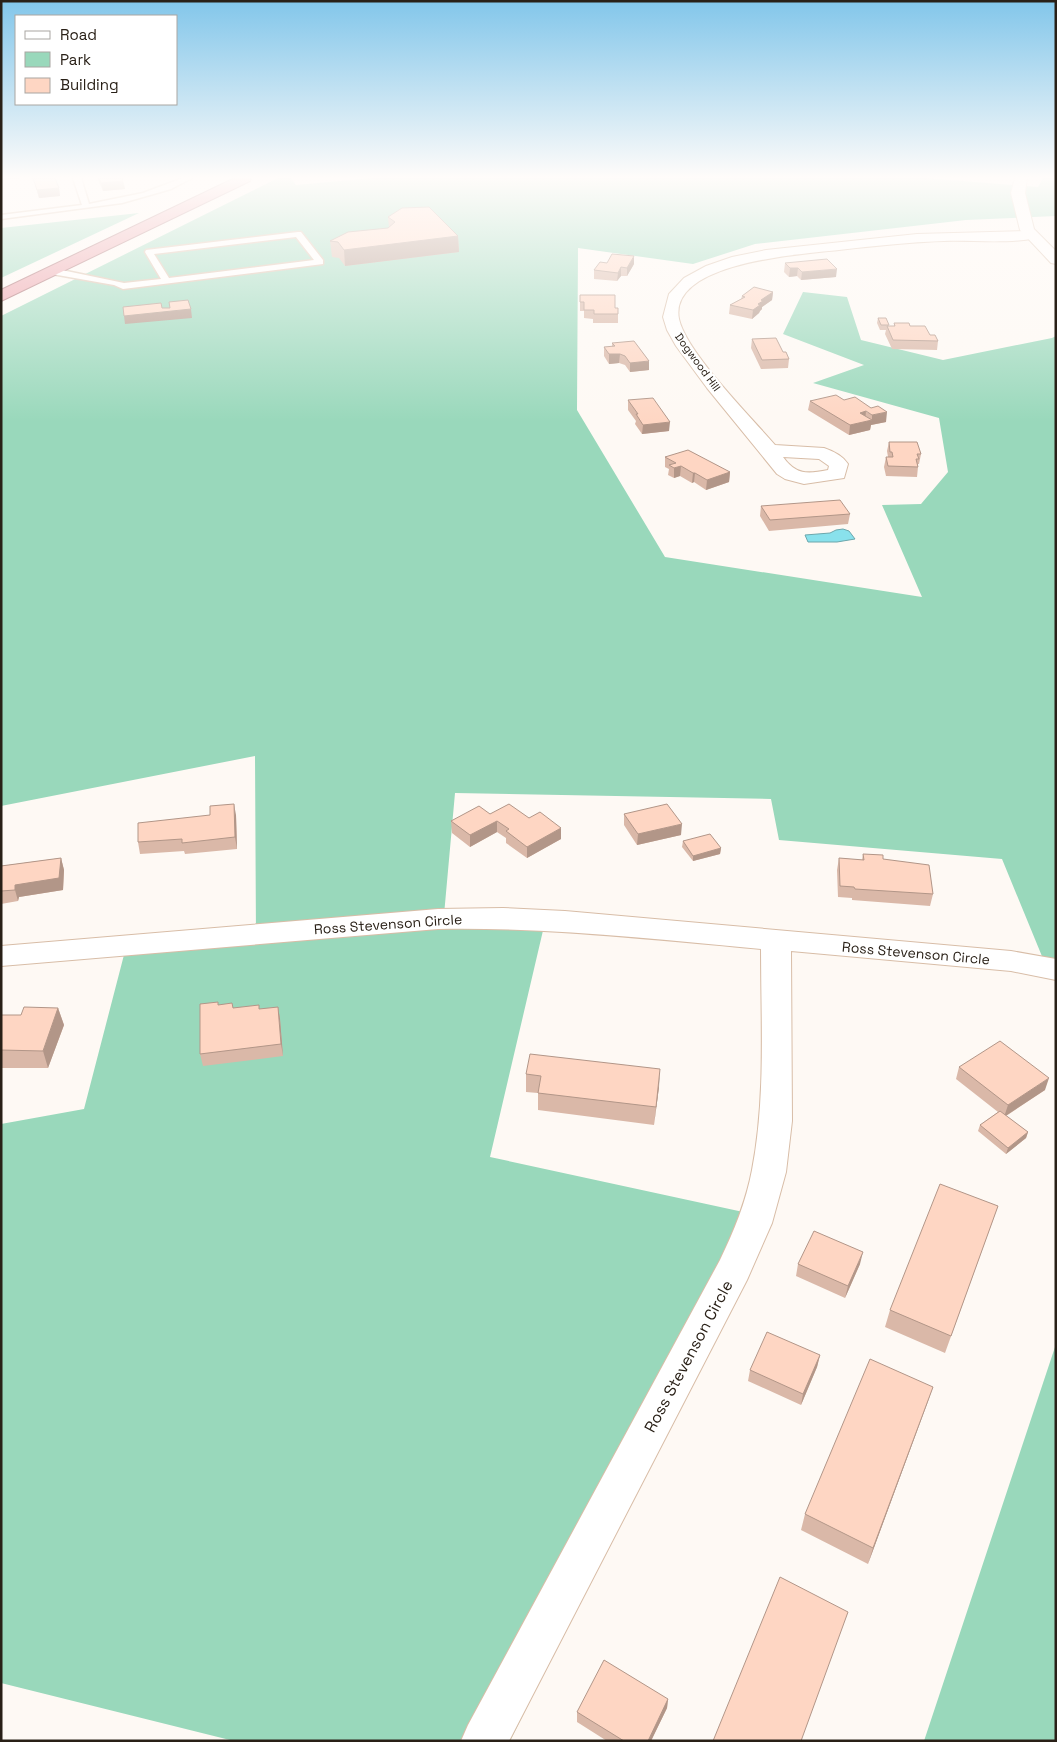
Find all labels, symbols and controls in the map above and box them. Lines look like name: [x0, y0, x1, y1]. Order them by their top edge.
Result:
legend: [15, 15, 178, 105]
text: Road: [60, 25, 97, 44]
text: Park: [60, 50, 91, 69]
text: Building: [60, 75, 119, 94]
street label: Dogwood Hill: [672, 330, 724, 394]
street label: Ross Stevenson Circle: [313, 910, 463, 938]
street label: Ross Stevenson Circle: [841, 938, 991, 968]
street label: Ross Stevenson Circle: [639, 1276, 738, 1436]

